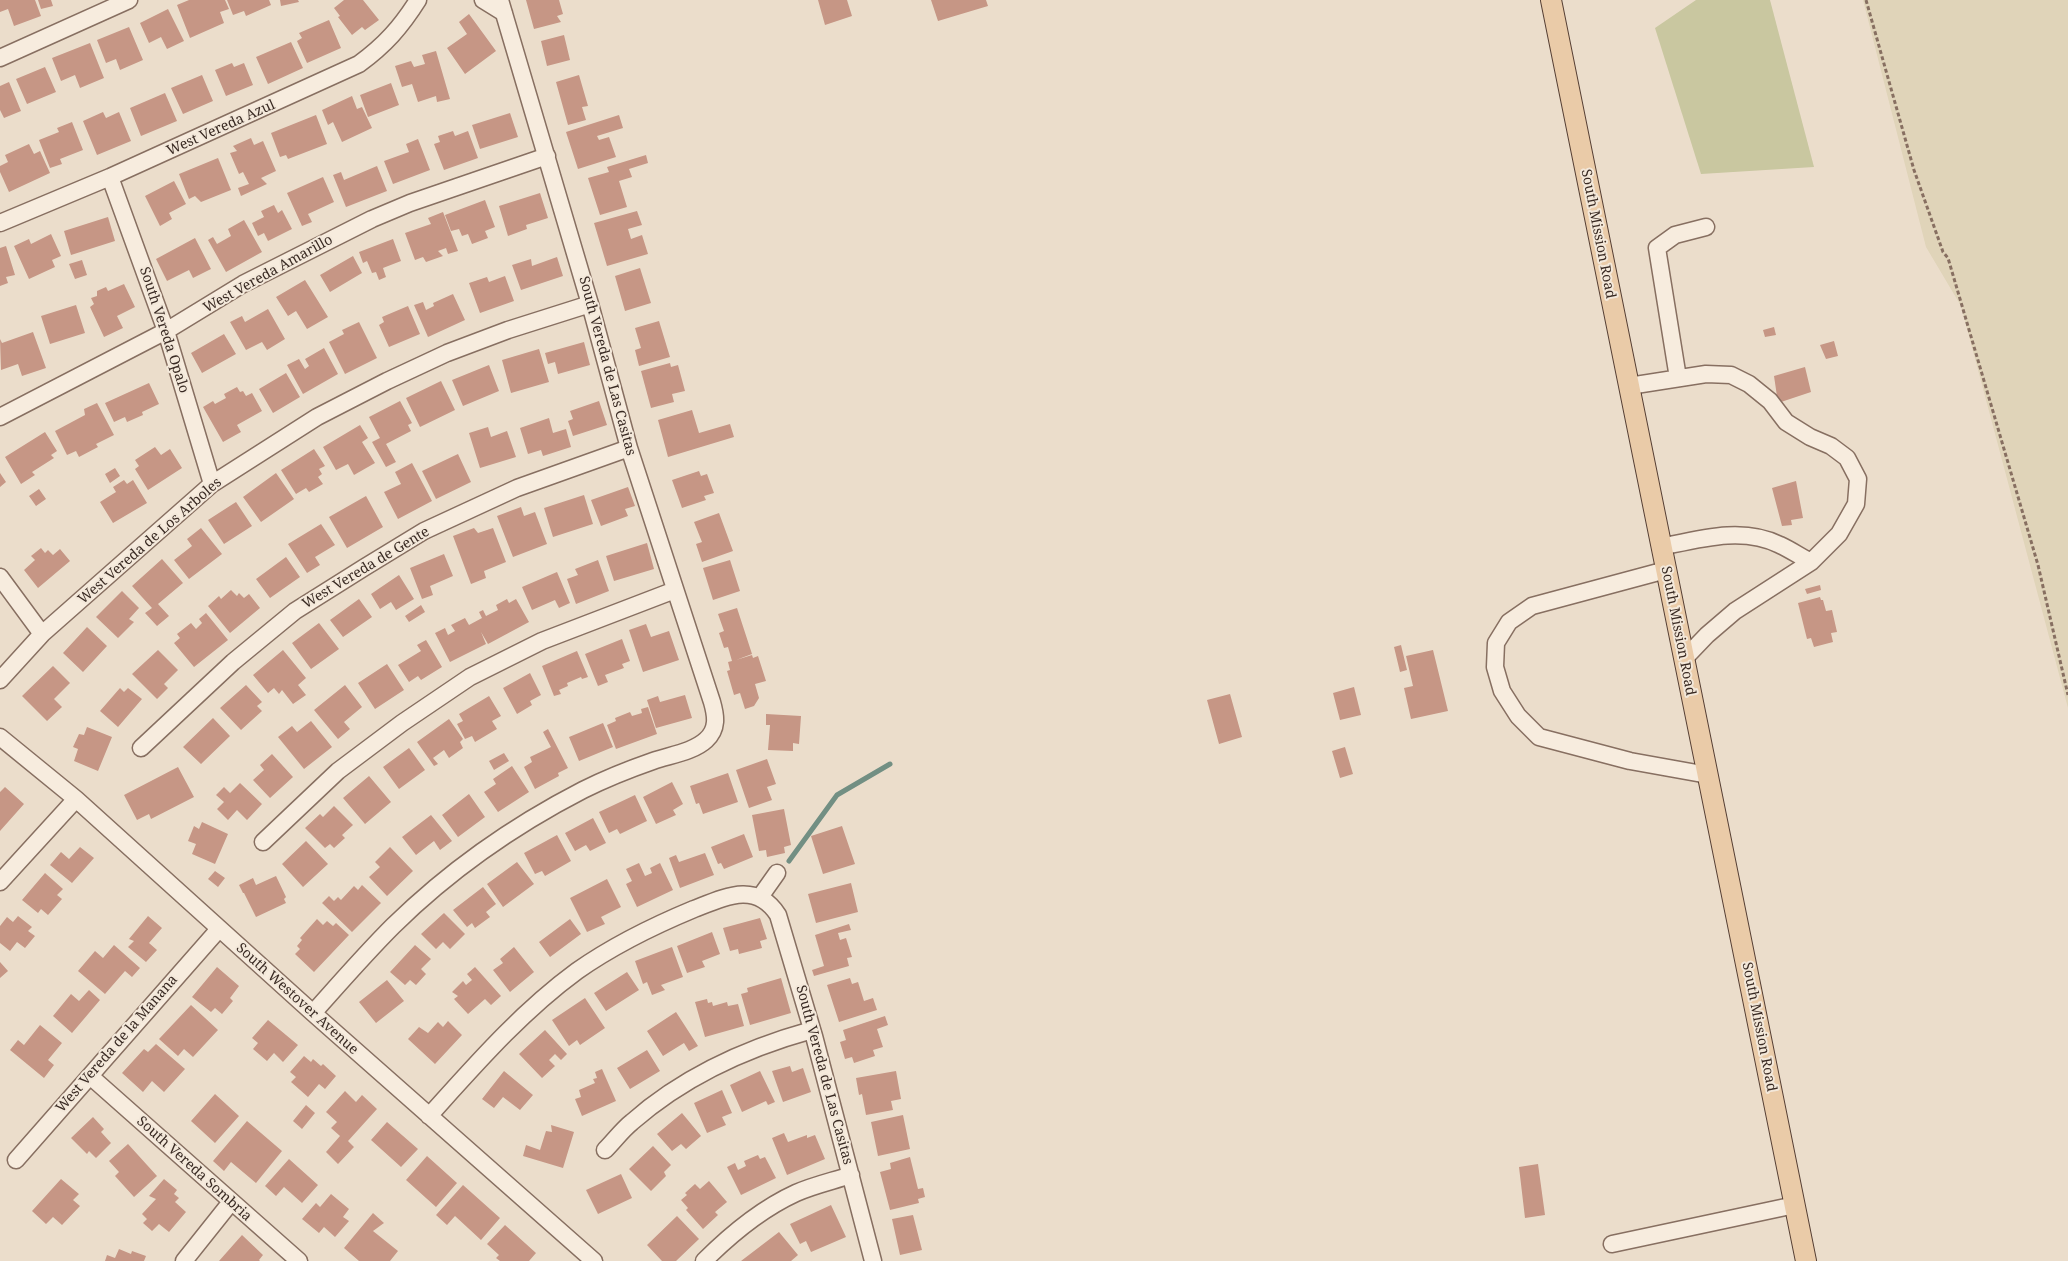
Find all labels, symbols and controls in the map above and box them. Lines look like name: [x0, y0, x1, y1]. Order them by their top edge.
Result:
street label: West Vereda Azul: [164, 97, 278, 159]
street label: South Mission Road: [1577, 168, 1619, 300]
street label: West Vereda Amarillo: [200, 231, 336, 317]
street label: South Vereda Opalo: [136, 265, 192, 395]
street label: South Vereda de Las Casitas: [575, 274, 639, 458]
street label: West Vereda de Los Arboles: [75, 474, 225, 608]
street label: West Vereda de Gente: [299, 523, 433, 613]
street label: South Mission Road: [1657, 565, 1699, 697]
street label: South Westover Avenue: [232, 940, 362, 1058]
street label: South Mission Road: [1738, 961, 1780, 1093]
street label: West Vereda de la Manana: [53, 972, 181, 1116]
street label: South Vereda de Las Casitas: [792, 983, 856, 1167]
street label: South Vereda Sombria: [133, 1113, 255, 1225]

